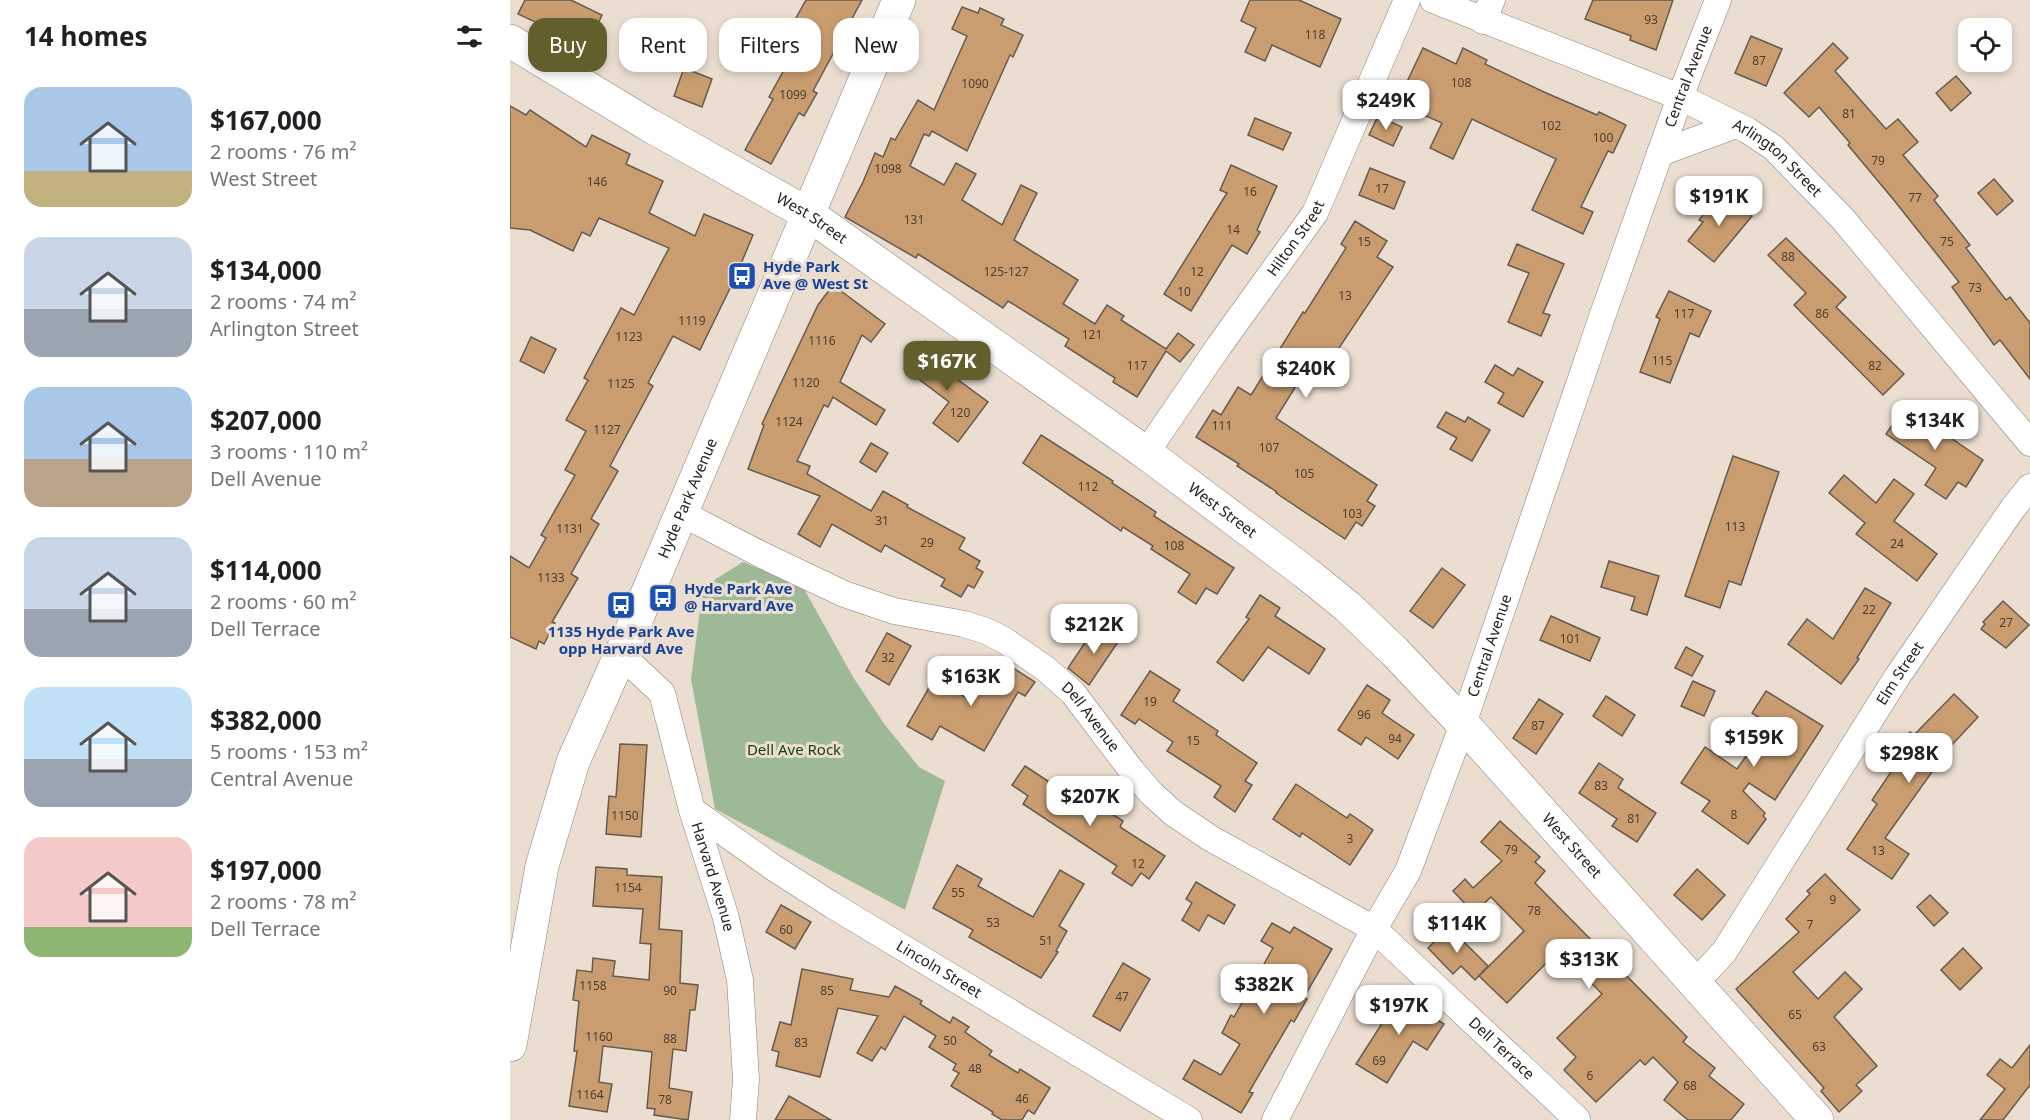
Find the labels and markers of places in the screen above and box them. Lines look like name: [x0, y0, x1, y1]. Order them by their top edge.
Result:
pin: $249K: [1344, 80, 1428, 131]
pin: $191K: [1677, 176, 1761, 227]
place label: Hyde Park Ave @ West St: [763, 256, 869, 293]
bus stop icon: Hyde Park Ave @ West St: [726, 260, 758, 292]
pin: $167K: [905, 341, 989, 392]
pin: $240K: [1264, 348, 1348, 399]
pin: $134K: [1893, 400, 1977, 451]
place label: Hyde Park Ave @ Harvard Ave: [684, 578, 794, 615]
bus stop icon: Hyde Park Ave @ Harvard Ave: [647, 582, 679, 614]
bus stop icon: 1135 Hyde Park Ave opp Harvard Ave: [605, 589, 637, 621]
pin: $212K: [1052, 604, 1136, 655]
place label: 1135 Hyde Park Ave opp Harvard Ave: [548, 621, 694, 658]
pin: $163K: [929, 656, 1013, 707]
pin: $159K: [1712, 717, 1796, 768]
pin: $298K: [1867, 733, 1951, 784]
pin: $207K: [1048, 776, 1132, 827]
pin: $114K: [1415, 903, 1499, 954]
pin: $313K: [1547, 939, 1631, 990]
pin: $382K: [1222, 964, 1306, 1015]
pin: $197K: [1357, 985, 1441, 1036]

